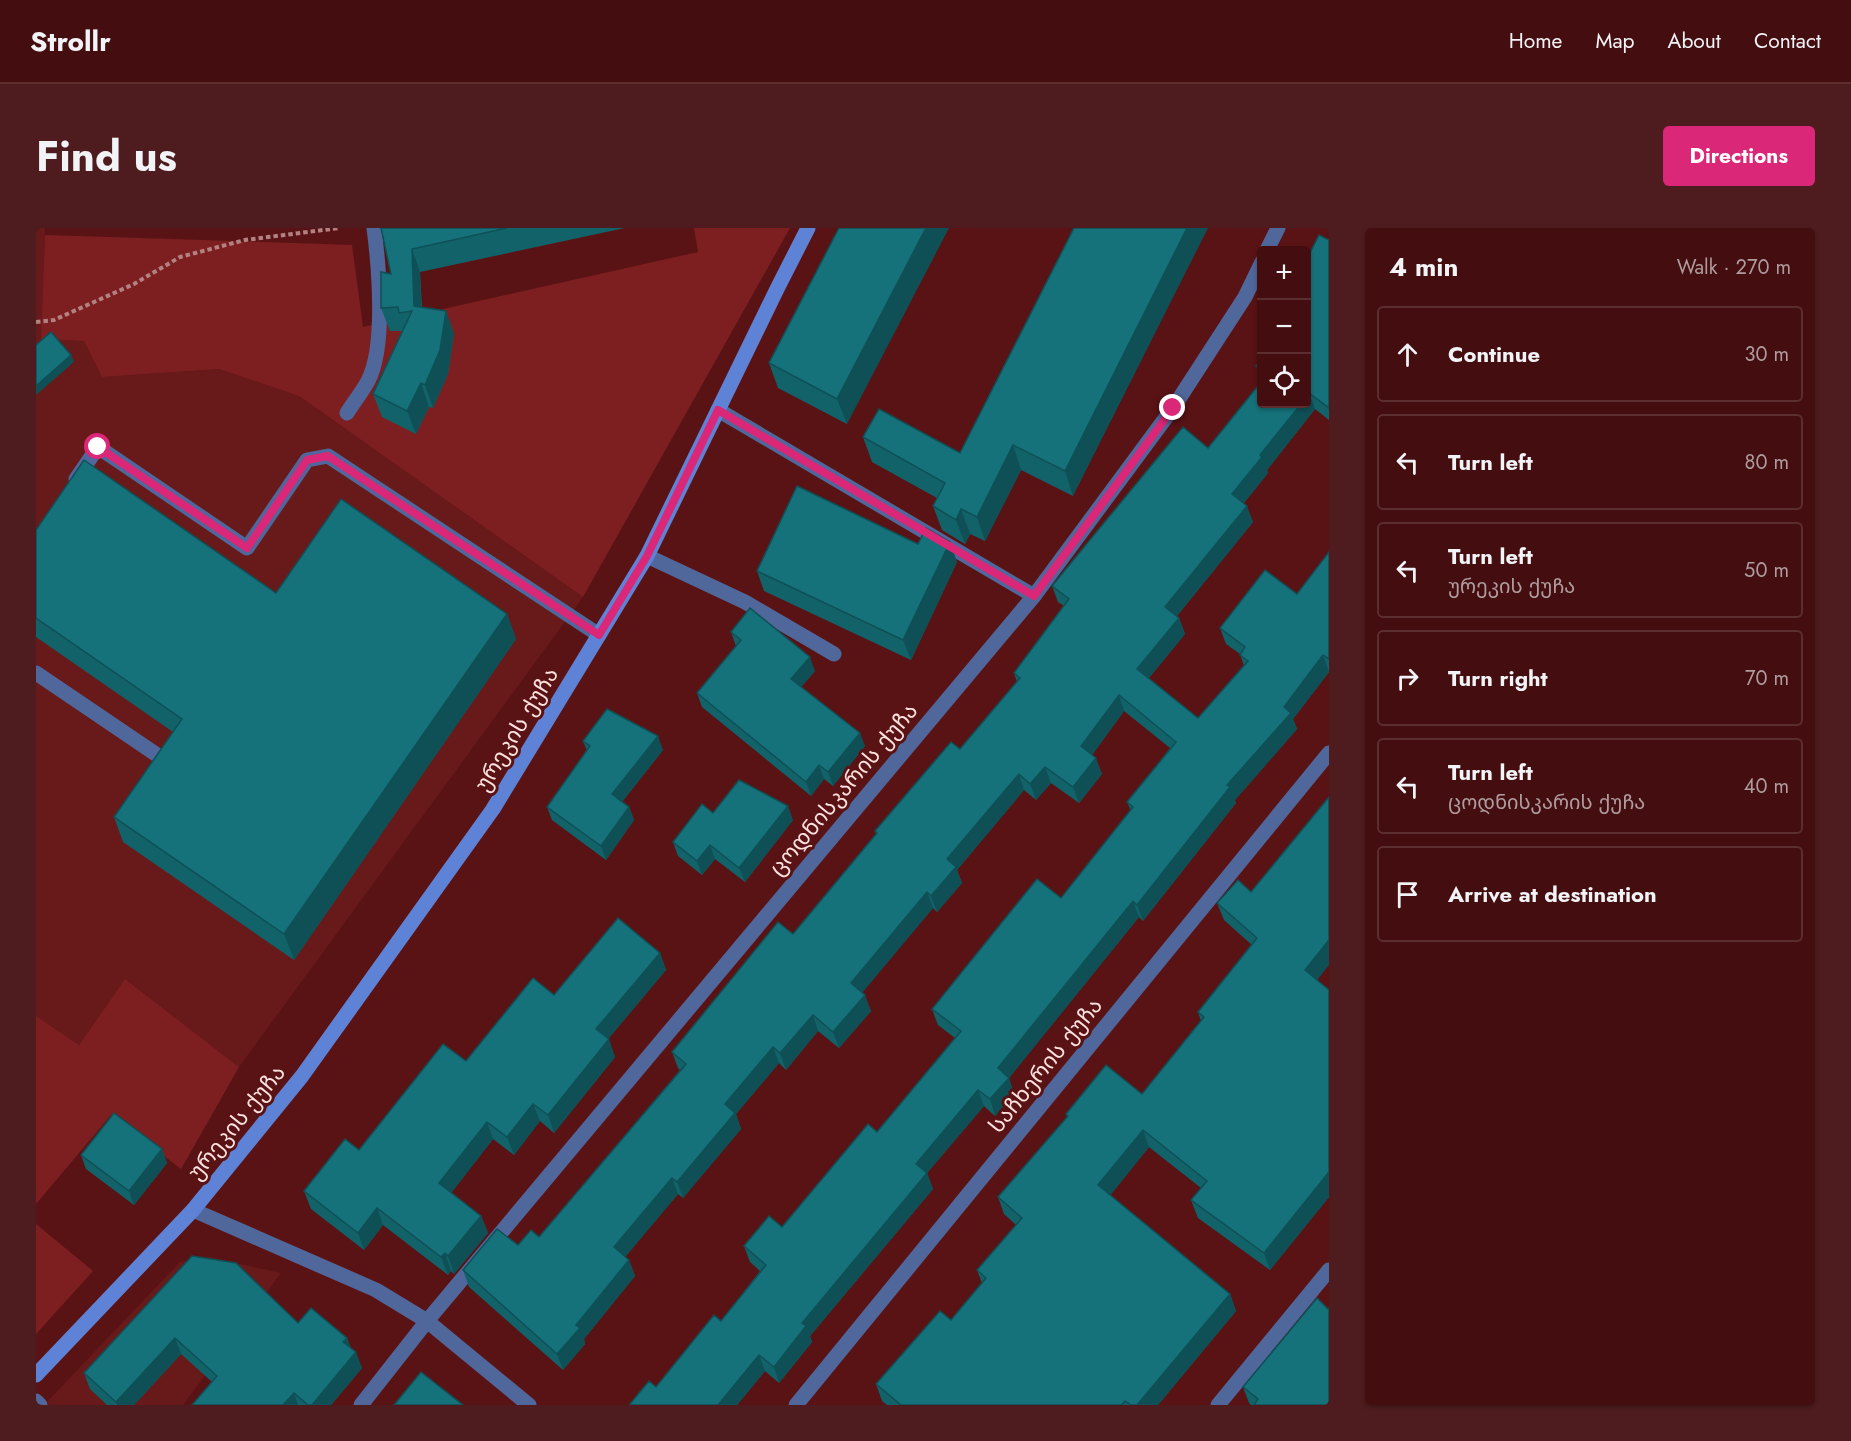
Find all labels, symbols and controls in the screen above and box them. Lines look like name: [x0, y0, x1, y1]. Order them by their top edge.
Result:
text: Strollr: [30, 21, 111, 62]
text: Home: [1509, 26, 1562, 56]
text: Map: [1595, 26, 1635, 56]
text: About: [1668, 26, 1721, 56]
text: Contact: [1754, 26, 1821, 56]
text: Find us: [36, 126, 177, 187]
button: Directions: [1663, 126, 1815, 186]
map controls: [1257, 246, 1311, 408]
button: +: [1257, 246, 1311, 300]
text: 4 min: [1389, 248, 1458, 286]
text: Walk · 270 m: [1677, 253, 1791, 282]
button: −: [1257, 300, 1311, 354]
icon: ahead: [1391, 338, 1424, 371]
text: Continue: [1448, 338, 1540, 370]
text: 30 m: [1744, 340, 1789, 369]
button: locate: [1257, 354, 1311, 408]
route end: [1159, 394, 1185, 420]
route start: [84, 433, 110, 459]
icon: left: [1391, 446, 1424, 479]
text: Turn left: [1448, 446, 1533, 478]
text: 80 m: [1744, 448, 1789, 477]
text: Turn left: [1448, 540, 1533, 572]
icon: left: [1391, 554, 1424, 587]
text: 50 m: [1744, 556, 1789, 585]
text: ურეკის ქუჩა: [1448, 572, 1575, 601]
street label: ურეკის ქუჩა: [466, 661, 566, 797]
icon: right: [1391, 662, 1424, 695]
text: Turn right: [1448, 662, 1548, 694]
text: 70 m: [1745, 664, 1789, 693]
street label: ცოდნისკარის ქუჩა: [761, 696, 925, 882]
text: Turn left: [1448, 756, 1533, 788]
icon: left: [1391, 770, 1424, 803]
text: 40 m: [1744, 772, 1789, 801]
text: ცოდნისკარის ქუჩა: [1448, 788, 1645, 817]
icon: arrive: [1391, 878, 1424, 911]
text: Arrive at destination: [1448, 878, 1657, 910]
street label: საჩხერის ქუჩა: [980, 990, 1110, 1140]
street label: ურეკის ქუჩა: [180, 1058, 292, 1186]

